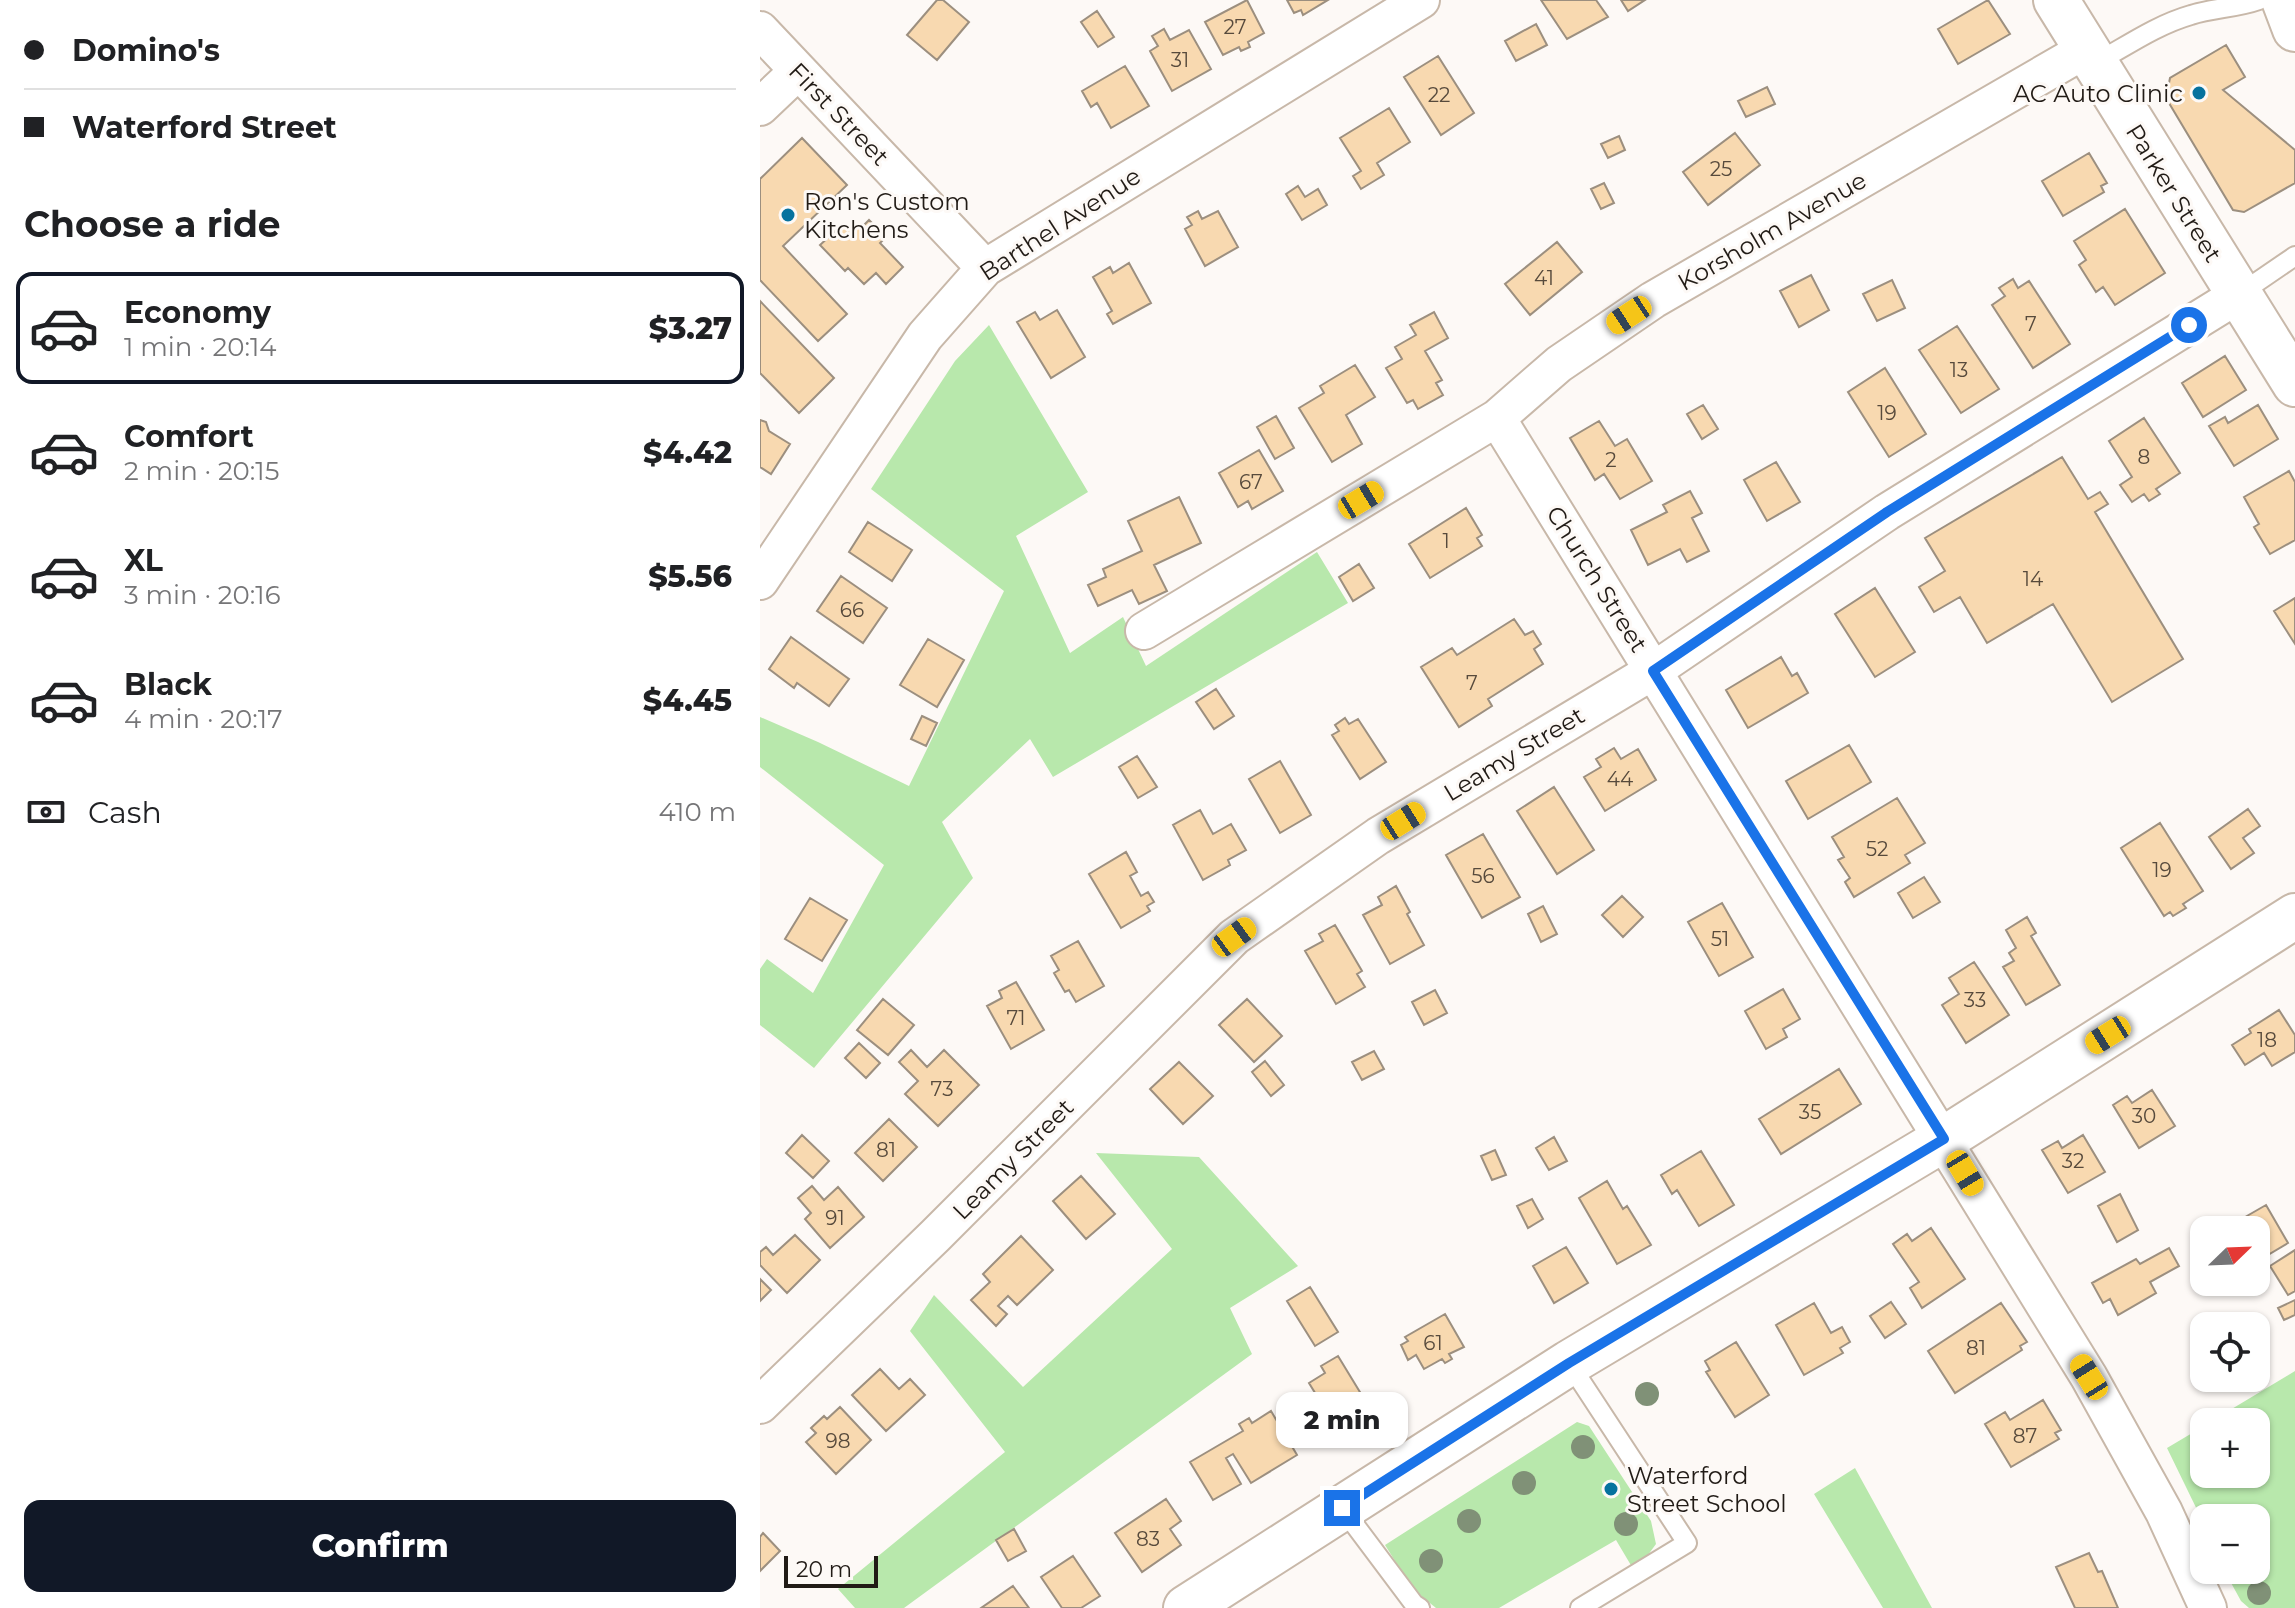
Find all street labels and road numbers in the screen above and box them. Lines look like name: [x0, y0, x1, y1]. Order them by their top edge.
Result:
street label: First Street: [783, 57, 895, 172]
street label: Parker Street: [2120, 119, 2228, 268]
street label: Barthel Avenue: [974, 161, 1146, 287]
street label: Korsholm Avenue: [1673, 165, 1871, 297]
street label: Church Street: [1540, 500, 1654, 658]
street label: Leamy Street: [1438, 700, 1590, 807]
street label: Leamy Street: [946, 1092, 1080, 1226]

